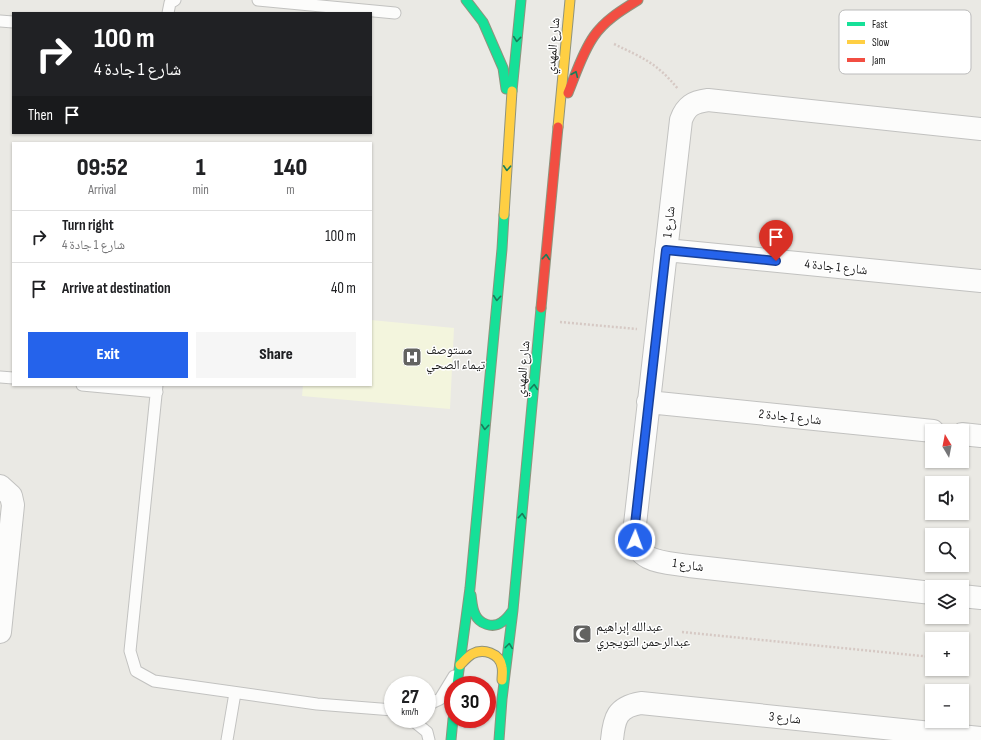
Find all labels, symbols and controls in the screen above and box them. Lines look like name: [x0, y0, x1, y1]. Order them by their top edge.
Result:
legend: [839, 10, 971, 74]
street label: شارع المهدي: [543, 17, 566, 75]
text: Fast: [872, 18, 888, 31]
text: 100 m: [94, 22, 155, 55]
icon: right: [28, 28, 80, 80]
one-way arrow: [513, 36, 522, 42]
text: Slow: [872, 36, 889, 49]
text: Jam: [871, 54, 886, 67]
text: شارع 1 جادة 4: [94, 59, 181, 80]
one-way arrow: [571, 71, 579, 78]
icon: arrive: [61, 104, 83, 126]
text: Then: [28, 106, 53, 125]
text: 09:52: [77, 153, 128, 182]
text: 1: [196, 153, 206, 182]
text: 140: [274, 153, 307, 182]
one-way arrow: [503, 165, 511, 171]
text: Arrival: [88, 182, 116, 198]
text: min: [193, 182, 209, 198]
text: m: [286, 182, 295, 198]
street label: شارع 1: [659, 206, 680, 239]
text: Turn right: [62, 216, 114, 235]
pin: [759, 220, 793, 261]
icon: right: [28, 226, 50, 248]
icon: arrive: [765, 226, 787, 248]
text: 100 m: [325, 227, 356, 246]
text: شارع 1 جادة 4: [62, 237, 125, 253]
one-way arrow: [542, 254, 551, 260]
street label: شارع 1 جادة 4: [804, 256, 868, 279]
icon: arrive: [28, 278, 50, 300]
text: Arrive at destination: [62, 279, 171, 298]
text: 40 m: [331, 279, 356, 298]
one-way arrow: [493, 295, 502, 301]
button: Exit: [28, 332, 188, 378]
button: Share: [196, 332, 356, 378]
street label: شارع المهدي: [513, 340, 536, 398]
place label: مستوصف تيماء الصحي: [426, 342, 485, 375]
hospital icon: مستوصف تيماء الصحي: [401, 346, 423, 368]
one-way arrow: [530, 384, 539, 390]
street label: شارع 1 جادة 2: [758, 406, 822, 429]
one-way arrow: [481, 424, 490, 430]
north arrow: [925, 424, 969, 468]
map controls: [925, 424, 969, 728]
button: sound: [925, 476, 969, 520]
one-way arrow: [518, 513, 527, 519]
position arrow: [614, 519, 656, 561]
button: search: [925, 528, 969, 572]
street label: شارع 1: [671, 555, 705, 576]
button: layers: [925, 580, 969, 624]
place label: عبدالله إبراهيم عبدالرحمن التويجري: [596, 619, 690, 652]
mosque icon: عبدالله إبراهيم عبدالرحمن التويجري: [571, 623, 593, 645]
button: +: [925, 632, 969, 676]
one-way arrow: [504, 643, 513, 649]
speed limit sign: 30: [444, 676, 496, 728]
button: −: [925, 684, 969, 728]
text: 27: [401, 685, 419, 709]
text: km/h: [401, 706, 419, 718]
street label: شارع 3: [768, 708, 802, 729]

